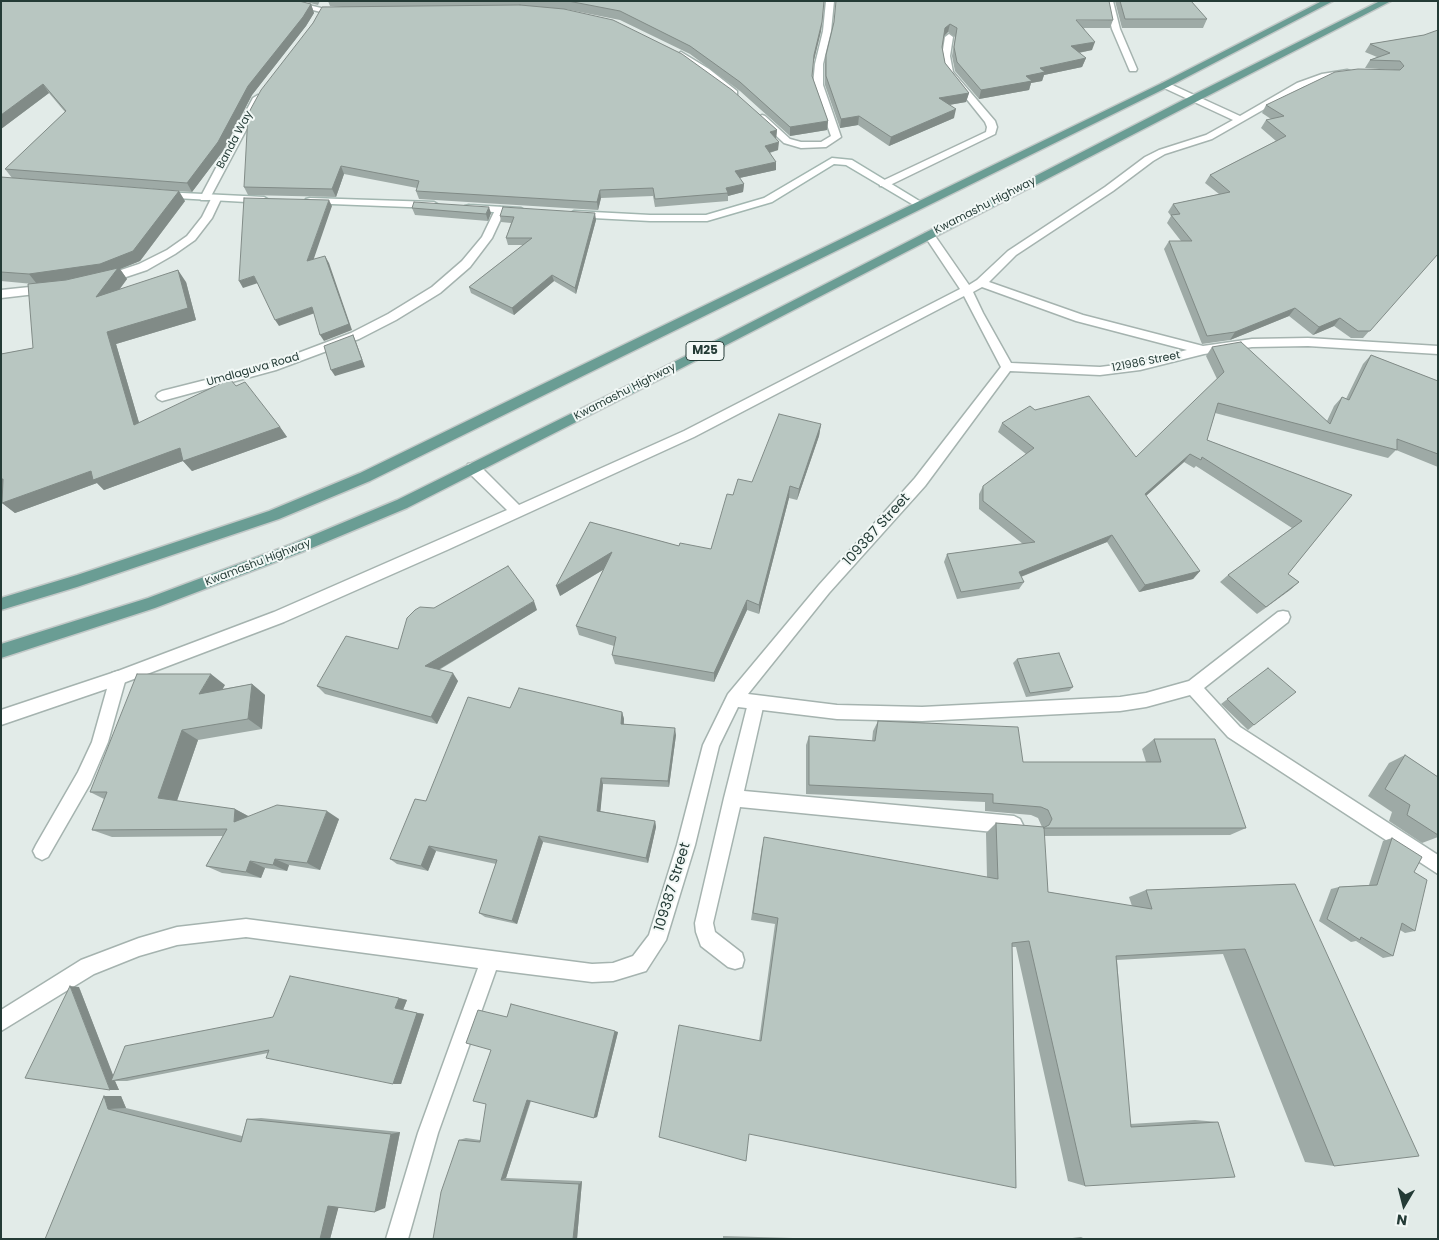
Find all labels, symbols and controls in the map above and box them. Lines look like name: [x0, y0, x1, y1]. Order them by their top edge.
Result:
street label: Banda Way: [214, 109, 256, 171]
street label: Kwamashu Highway: [932, 175, 1038, 237]
road number: M25: [686, 342, 724, 361]
street label: 121986 Street: [1111, 349, 1181, 375]
street label: Umdlaguva Road: [205, 350, 301, 390]
street label: Kwamashu Highway: [572, 361, 678, 423]
street label: 109387 Street: [840, 490, 914, 570]
street label: Kwamashu Highway: [203, 537, 313, 589]
street label: 109387 Street: [652, 841, 694, 933]
north arrow: [1379, 1180, 1429, 1230]
text: N: [1395, 1209, 1409, 1230]

